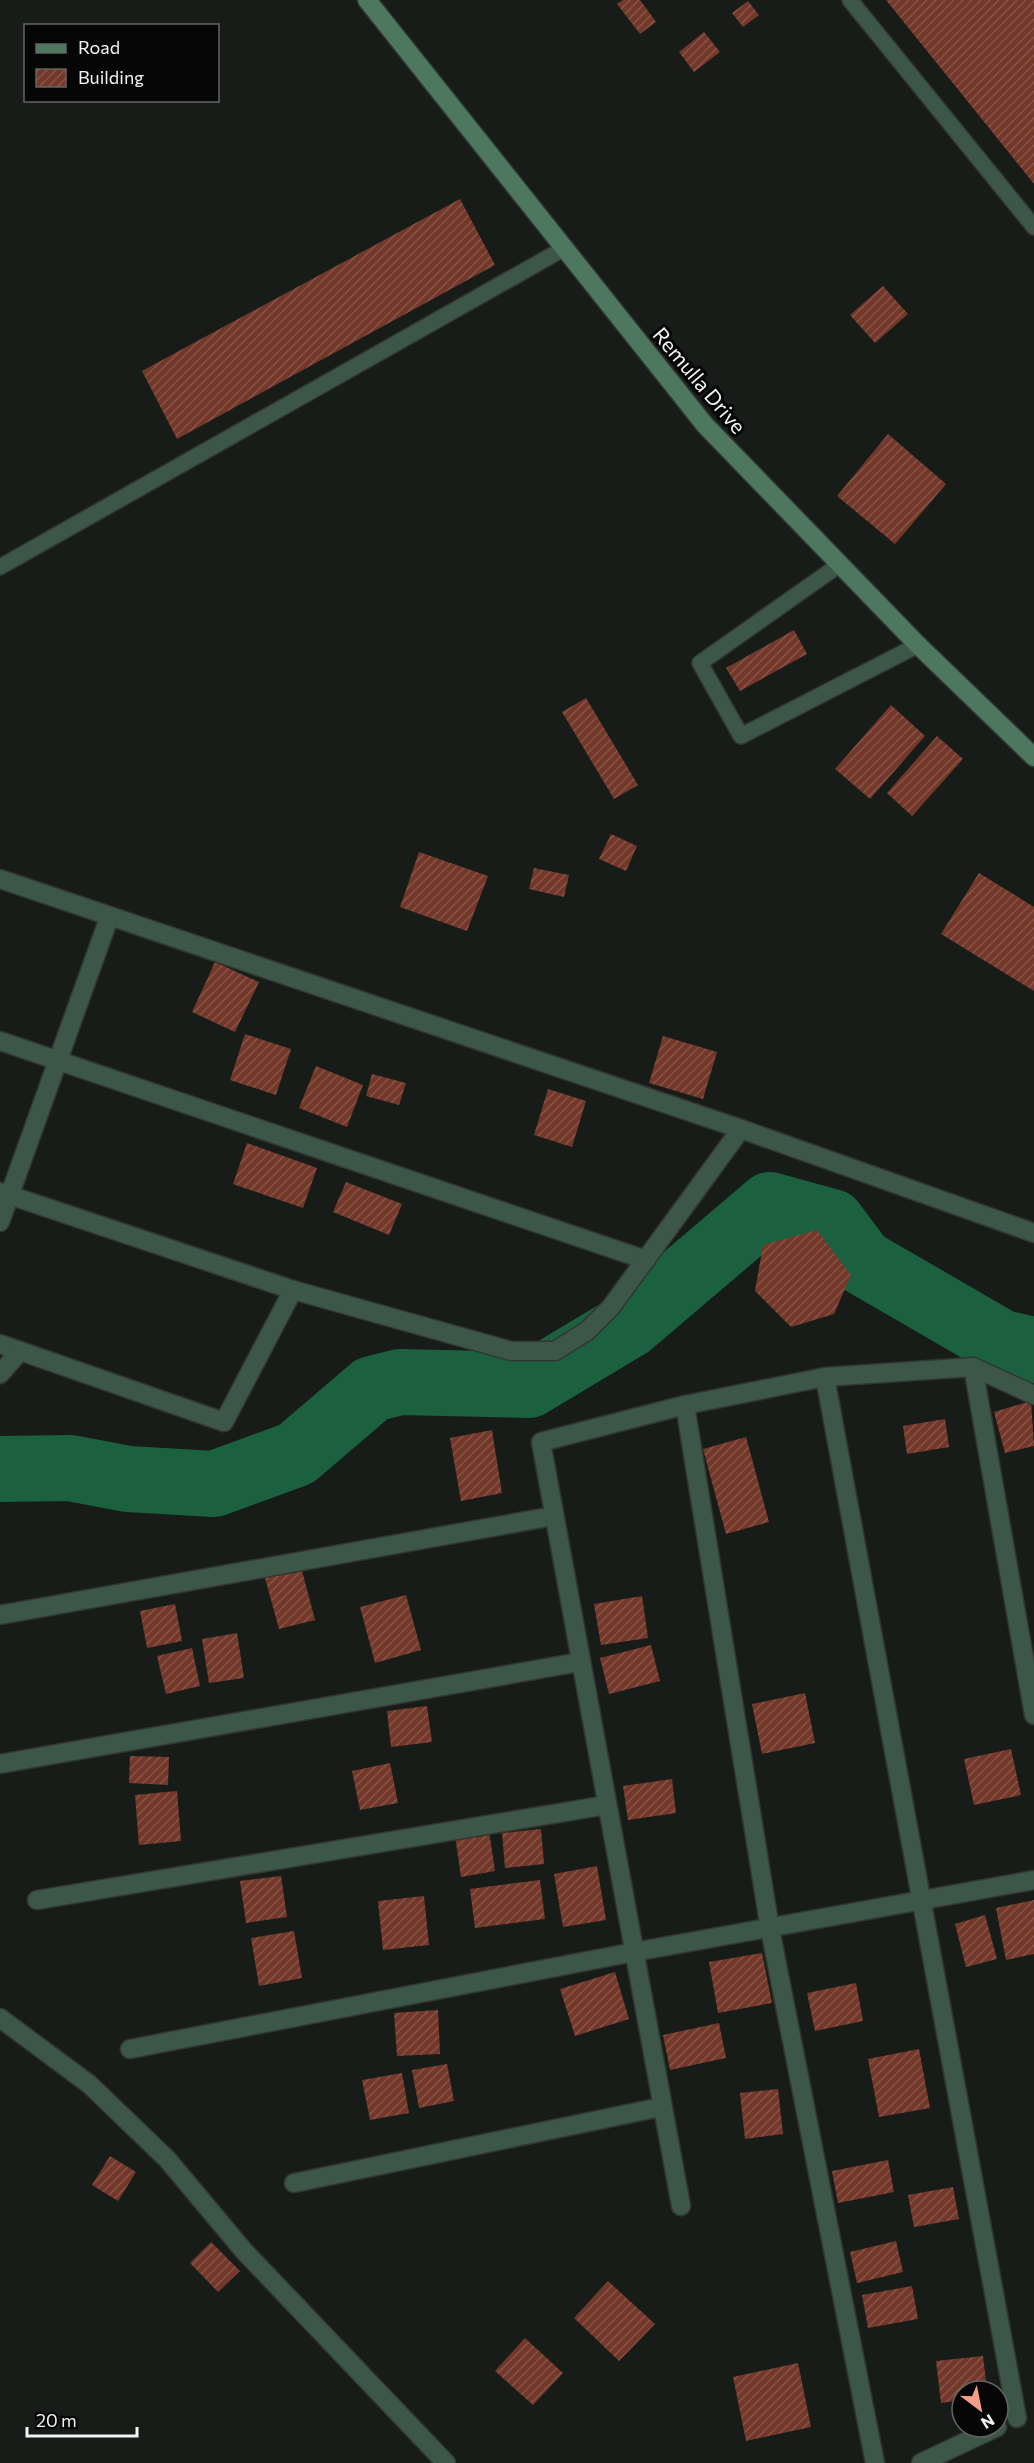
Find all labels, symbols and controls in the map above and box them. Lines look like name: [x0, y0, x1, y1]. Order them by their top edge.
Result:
legend: [24, 24, 219, 102]
text: Road: [78, 36, 120, 58]
text: Building: [78, 66, 144, 88]
street label: Remulla Drive: [648, 322, 752, 438]
north arrow: [950, 2379, 1010, 2439]
scale bar: [27, 2400, 136, 2438]
text: 20 m: [36, 2409, 77, 2431]
text: N: [978, 2411, 998, 2433]

